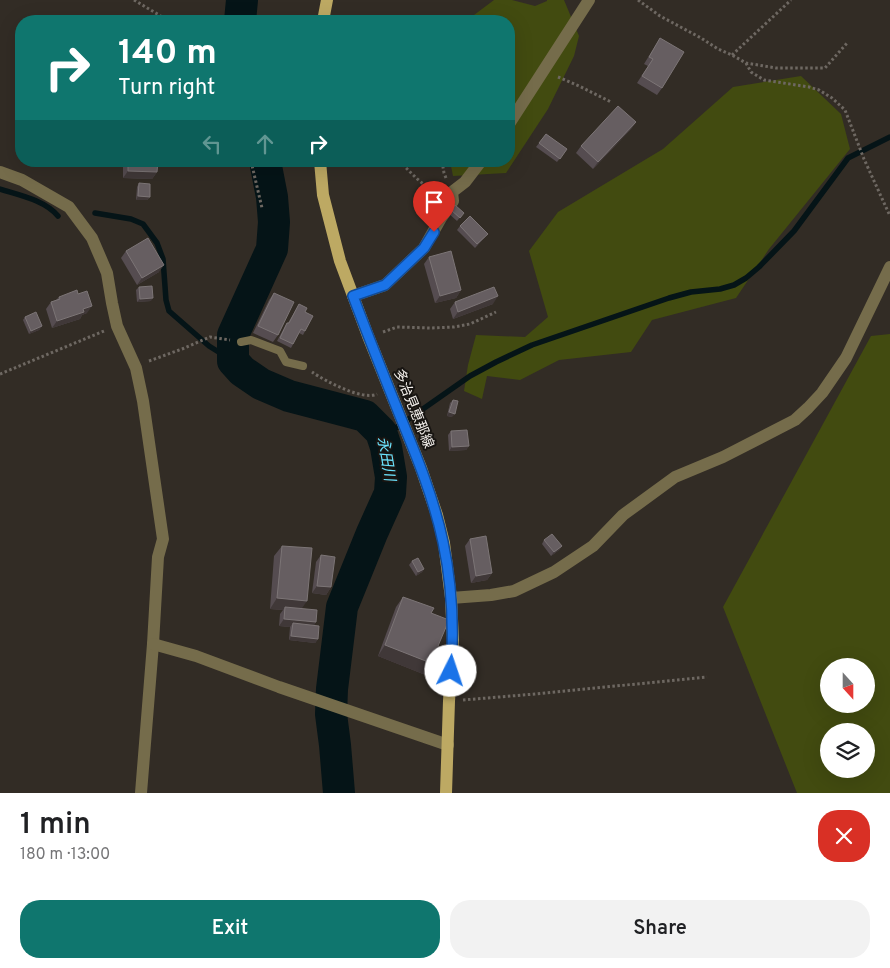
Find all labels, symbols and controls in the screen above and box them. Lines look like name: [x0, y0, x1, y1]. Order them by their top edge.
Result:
text: 140 m: [118, 32, 217, 76]
icon: right: [35, 35, 100, 100]
text: Turn right: [118, 75, 215, 102]
icon: left: [198, 130, 226, 158]
icon: ahead: [251, 130, 279, 158]
icon: right: [304, 130, 332, 158]
pin: [413, 181, 455, 232]
icon: arrive: [420, 188, 448, 216]
street label: 多治見恵那線: [389, 367, 437, 451]
water label: 永田川: [372, 435, 399, 485]
position arrow: [424, 644, 476, 696]
north arrow: [820, 658, 875, 712]
map controls: [820, 658, 875, 778]
button: layers: [820, 723, 875, 778]
text: 1 min: [20, 807, 91, 844]
button: close: [818, 810, 870, 862]
text: 180 m · 13:00: [20, 845, 110, 865]
button: Exit: [20, 900, 440, 958]
button: Share: [450, 900, 870, 958]

